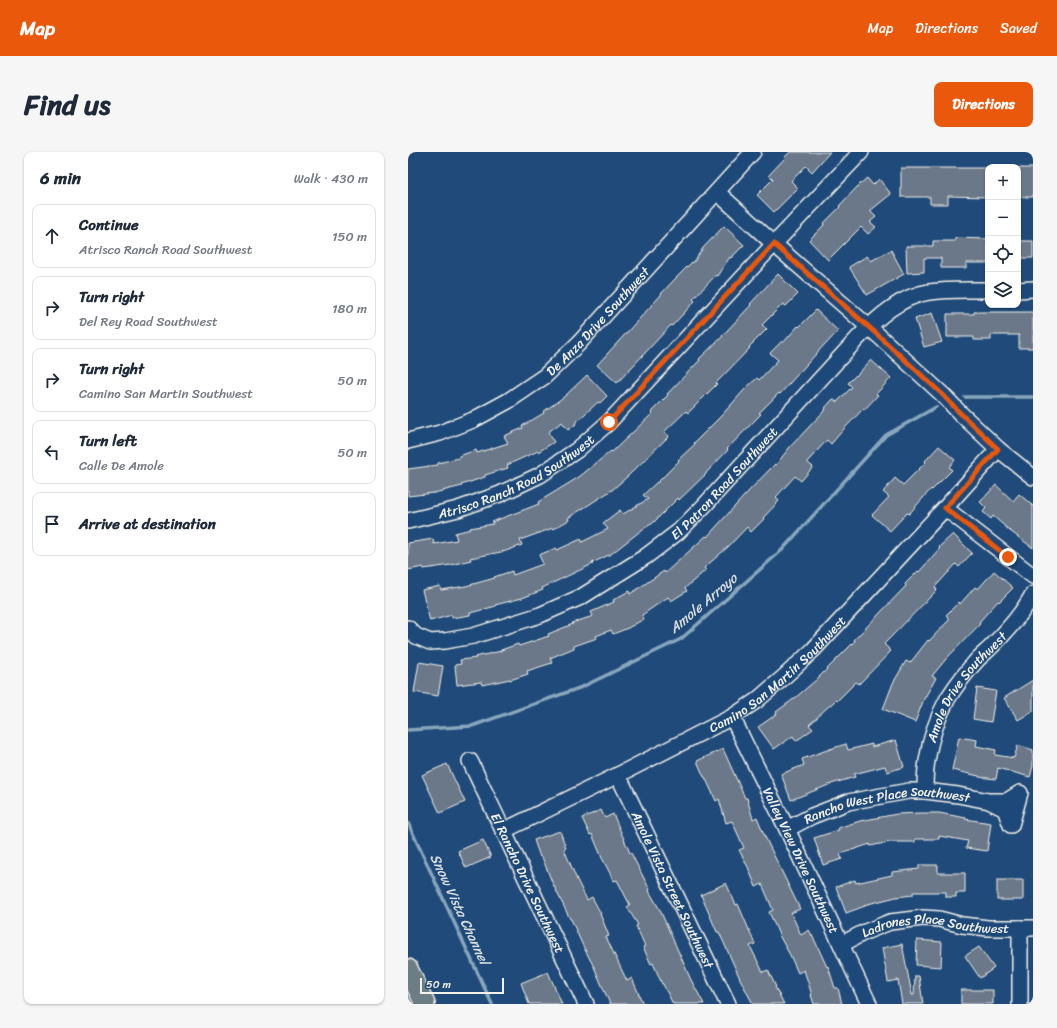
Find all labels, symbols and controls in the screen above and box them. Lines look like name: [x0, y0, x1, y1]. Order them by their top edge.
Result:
text: Map: [20, 12, 55, 45]
text: Map: [867, 16, 893, 41]
text: Directions: [915, 16, 978, 41]
text: Saved: [1000, 16, 1037, 41]
text: Find us: [24, 80, 111, 129]
button: Directions: [934, 82, 1033, 127]
text: 6 min: [40, 163, 81, 193]
map controls: [985, 164, 1021, 308]
button: +: [985, 164, 1021, 200]
text: Walk · 430 m: [294, 167, 368, 190]
button: −: [985, 200, 1021, 236]
text: Continue: [79, 212, 139, 238]
icon: ahead: [41, 225, 63, 247]
text: 150 m: [332, 225, 367, 248]
button: locate: [985, 236, 1021, 272]
text: Atrisco Ranch Road Southwest: [79, 238, 252, 261]
street label: De Anza Drive Southwest: [540, 261, 656, 382]
button: layers: [985, 272, 1021, 308]
text: Turn right: [79, 284, 144, 310]
icon: right: [41, 297, 63, 319]
text: 180 m: [332, 297, 367, 320]
text: Del Rey Road Southwest: [79, 310, 218, 333]
text: Turn right: [79, 356, 144, 382]
icon: right: [41, 369, 63, 391]
text: 50 m: [337, 369, 367, 392]
text: Camino San Martin Southwest: [79, 382, 253, 405]
route start: [600, 413, 618, 431]
street label: El Patron Road Southwest: [666, 421, 784, 546]
text: Turn left: [79, 428, 137, 454]
street label: Atrisco Ranch Road Southwest: [435, 428, 600, 526]
icon: left: [41, 441, 63, 463]
text: 50 m: [337, 441, 367, 464]
text: Calle De Amole: [79, 454, 164, 477]
text: Arrive at destination: [79, 511, 216, 537]
icon: arrive: [41, 513, 63, 535]
route end: [999, 548, 1017, 566]
water label: Amole Arroyo: [662, 566, 745, 641]
street label: Camino San Martin Southwest: [705, 610, 852, 739]
street label: Amole Drive Southwest: [920, 625, 1013, 746]
street label: Rancho West Place Southwest: [800, 780, 973, 831]
street label: Valley View Drive Southwest: [756, 783, 845, 938]
street label: Amole Vista Street Southwest: [624, 806, 721, 973]
street label: El Rancho Drive Southwest: [484, 809, 571, 958]
water label: Snow Vista Channel: [423, 849, 498, 972]
street label: Ladrones Place Southwest: [857, 907, 1009, 944]
text: 50 m: [426, 975, 451, 994]
scale bar: [420, 976, 504, 995]

